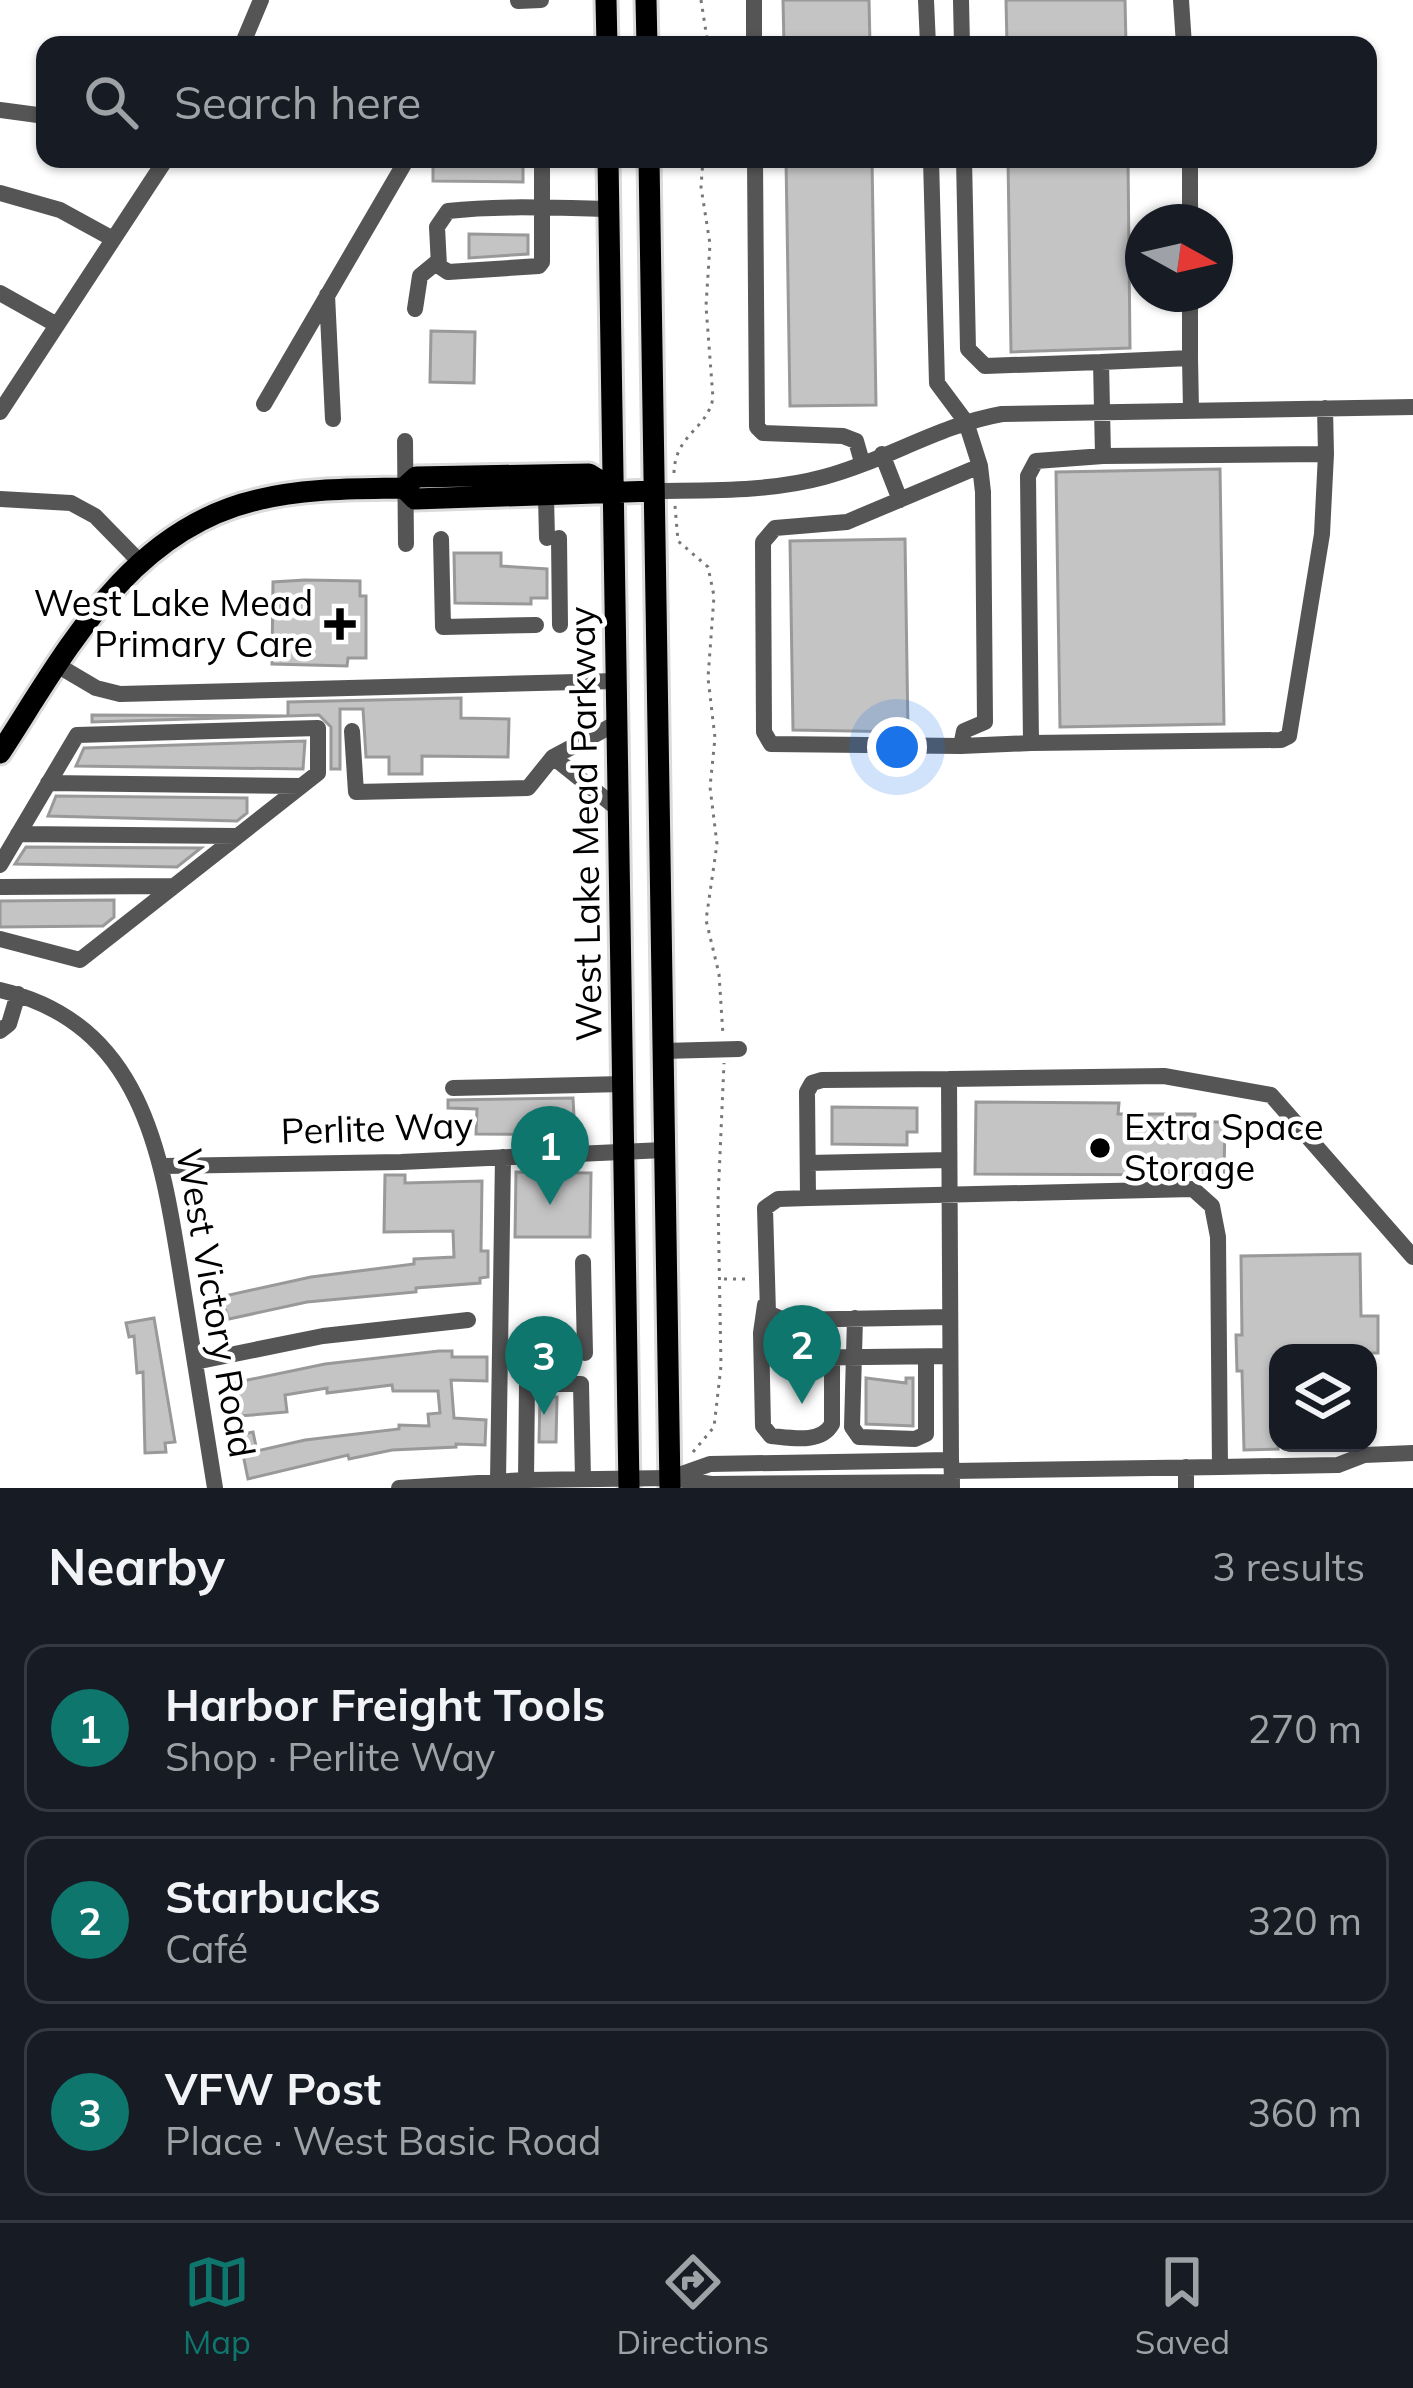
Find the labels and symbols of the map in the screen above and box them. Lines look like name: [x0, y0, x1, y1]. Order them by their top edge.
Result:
north arrow: [1125, 204, 1233, 312]
place label: West Lake Mead Primary Care: [34, 580, 313, 666]
street label: West Lake Mead Parkway: [558, 606, 611, 1042]
marker: West Lake Mead Primary Care: [324, 608, 356, 640]
your location: [867, 717, 927, 777]
street label: Perlite Way: [280, 1102, 474, 1153]
place label: Extra Space Storage: [1124, 1104, 1324, 1190]
pin: 1: [511, 1106, 589, 1205]
marker: Extra Space Storage: [1087, 1135, 1113, 1161]
street label: West Victory Road: [167, 1145, 266, 1461]
pin: 2: [763, 1305, 841, 1404]
pin: 3: [505, 1316, 583, 1415]

